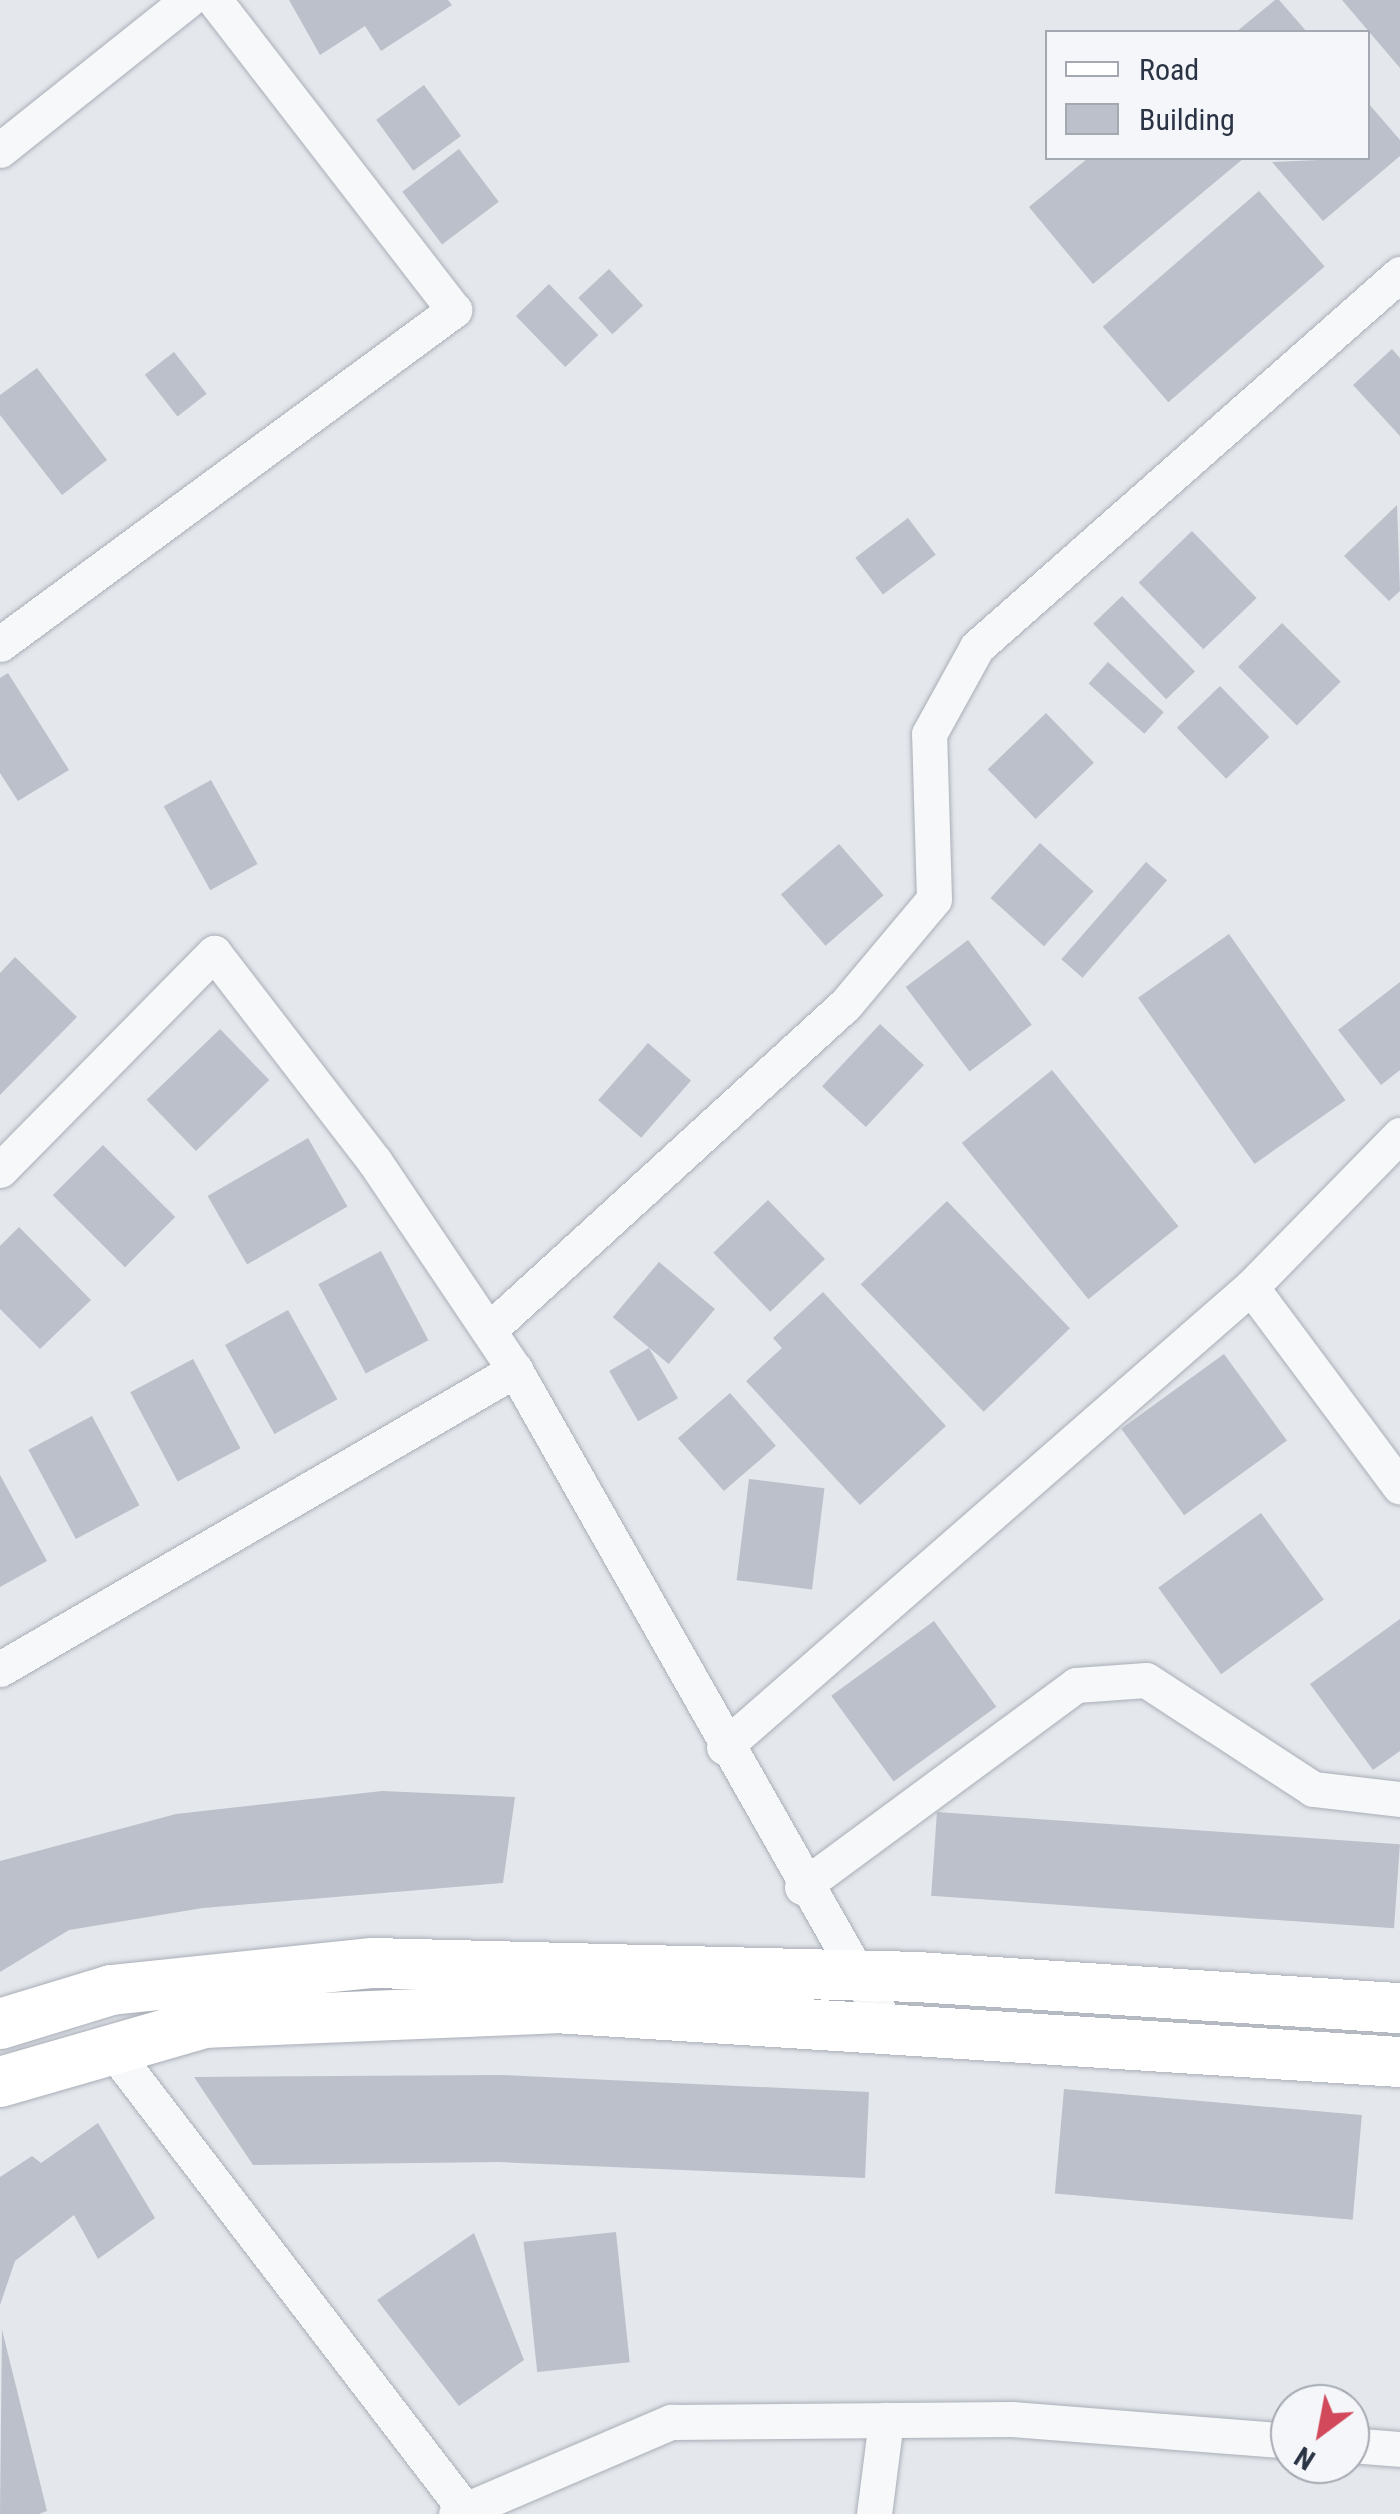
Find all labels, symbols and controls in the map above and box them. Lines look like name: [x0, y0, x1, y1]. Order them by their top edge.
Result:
legend: [1045, 30, 1370, 160]
text: Road: [1139, 52, 1199, 87]
text: Building: [1139, 102, 1235, 137]
north arrow: [1270, 2384, 1370, 2484]
text: N: [1289, 2440, 1321, 2477]

